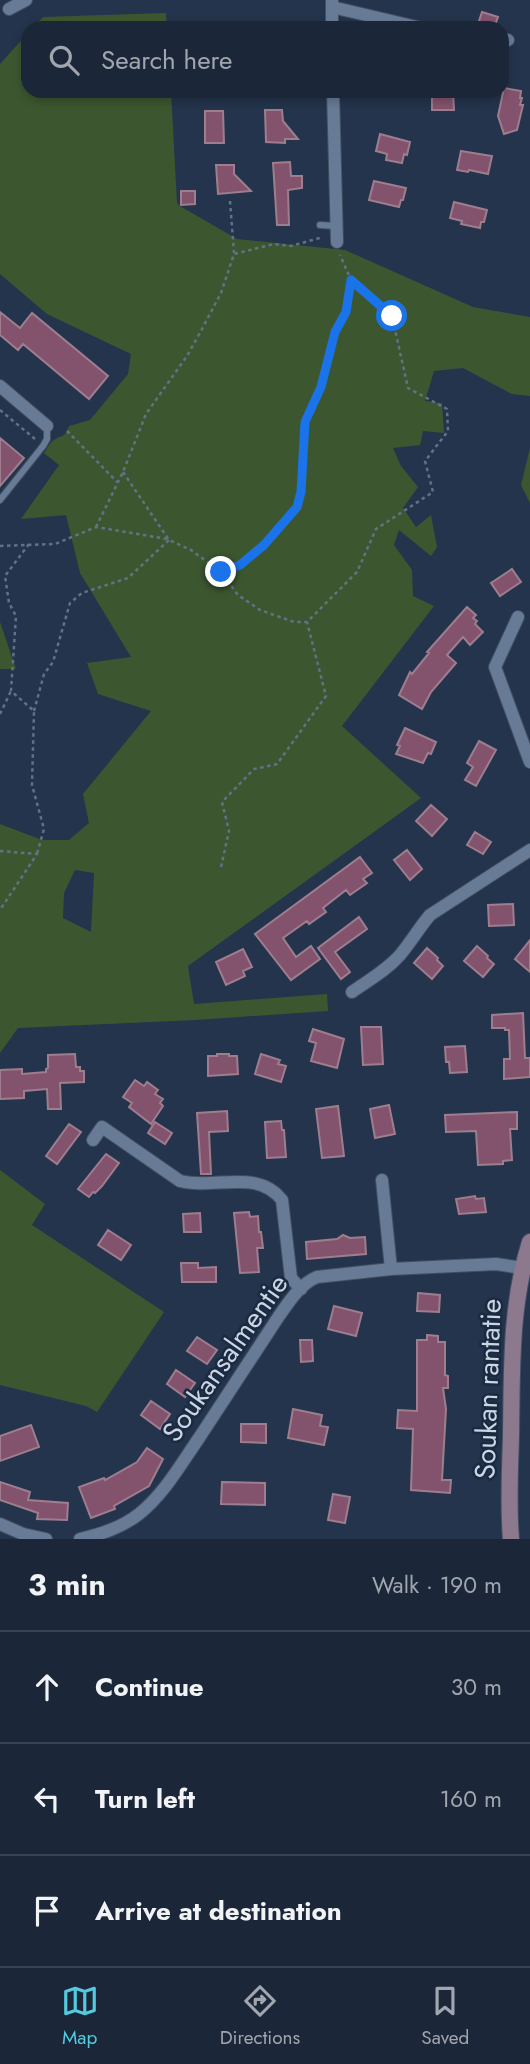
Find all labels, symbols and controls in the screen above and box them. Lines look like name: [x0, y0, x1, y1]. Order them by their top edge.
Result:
search box: [21, 21, 509, 98]
icon: search: [45, 41, 83, 79]
text: Search here: [101, 41, 233, 79]
route start: [376, 300, 407, 331]
route end: [205, 556, 236, 587]
street label: Soukansalmentie: [152, 1266, 298, 1450]
street label: Soukan rantatie: [464, 1298, 512, 1480]
text: 3 min: [28, 1563, 106, 1606]
text: Walk · 190 m: [372, 1568, 502, 1602]
icon: ahead: [28, 1668, 66, 1706]
text: Continue: [95, 1668, 204, 1706]
text: 30 m: [451, 1670, 502, 1704]
icon: left: [28, 1780, 66, 1818]
text: Turn left: [95, 1780, 195, 1818]
text: 160 m: [440, 1782, 502, 1816]
icon: arrive: [28, 1892, 66, 1930]
text: Arrive at destination: [95, 1892, 342, 1930]
tab: Map: [61, 1982, 99, 2051]
tab: Directions: [220, 1982, 300, 2051]
tab: Saved: [421, 1982, 469, 2051]

